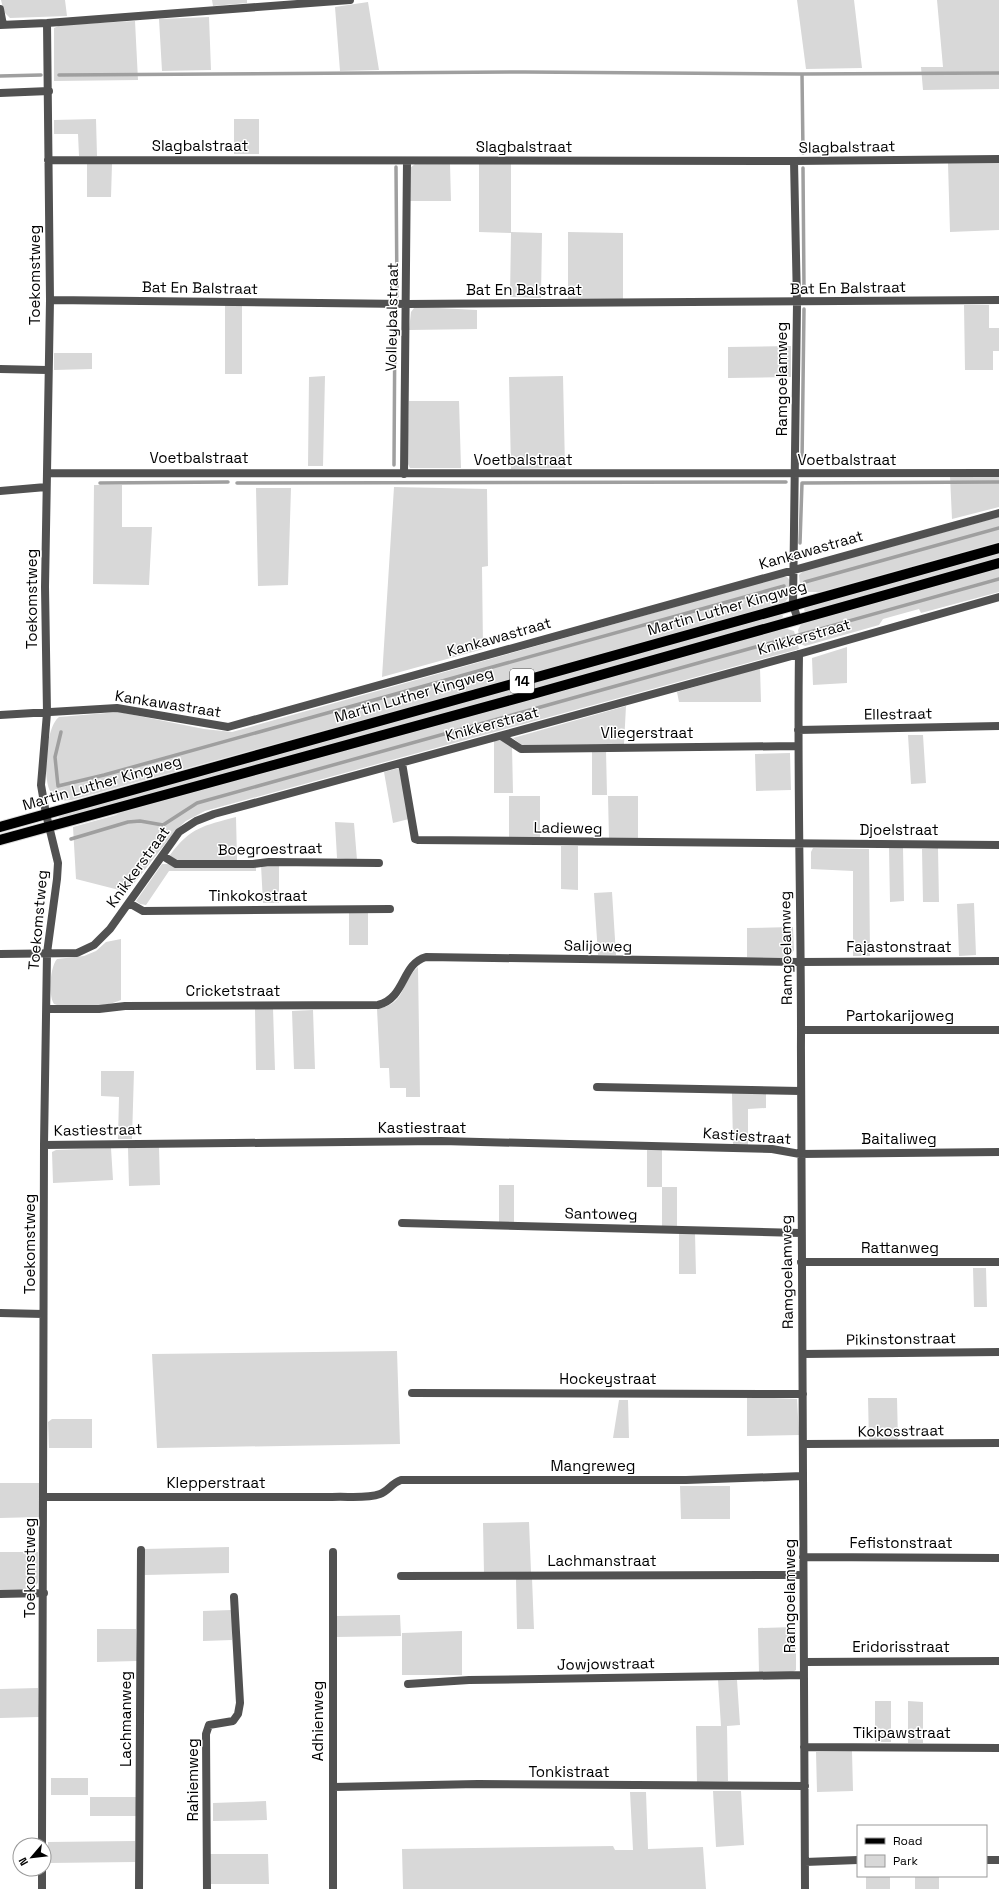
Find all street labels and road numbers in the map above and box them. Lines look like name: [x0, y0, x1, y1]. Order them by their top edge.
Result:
street label: Slagbalstraat: [152, 136, 248, 155]
street label: Slagbalstraat: [799, 136, 896, 157]
street label: Slagbalstraat: [476, 137, 572, 156]
street label: Toekomstweg: [25, 225, 44, 325]
street label: Volleybalstraat: [381, 262, 402, 372]
street label: Bat En Balstraat: [142, 277, 258, 298]
street label: Bat En Balstraat: [790, 277, 906, 298]
street label: Bat En Balstraat: [466, 280, 582, 299]
street label: Ramgoelamweg: [772, 322, 791, 436]
street label: Voetbalstraat: [149, 448, 249, 467]
street label: Voetbalstraat: [473, 450, 573, 469]
street label: Voetbalstraat: [797, 450, 897, 469]
street label: Kankawastraat: [757, 526, 865, 573]
street label: Toekomstweg: [22, 549, 41, 649]
street label: Martin Luther Kingweg: [645, 576, 809, 639]
street label: Kankawastraat: [445, 613, 553, 660]
street label: Knikkerstraat: [755, 614, 853, 659]
street label: Martin Luther Kingweg: [332, 663, 496, 726]
road number: 14: [510, 669, 534, 693]
street label: Kankawastraat: [113, 686, 223, 721]
street label: Knikkerstraat: [443, 702, 541, 745]
street label: Ellestraat: [864, 703, 932, 724]
street label: Vliegerstraat: [600, 723, 694, 742]
street label: Martin Luther Kingweg: [20, 751, 184, 814]
street label: Ladieweg: [533, 817, 603, 838]
street label: Djoelstraat: [859, 820, 939, 839]
street label: Knikkerstraat: [102, 822, 174, 911]
street label: Boegroestraat: [217, 838, 323, 859]
street label: Toekomstweg: [24, 869, 51, 971]
street label: Tinkokostraat: [208, 886, 308, 905]
street label: Ramgoelamweg: [775, 891, 796, 1005]
street label: Salijoweg: [564, 935, 632, 956]
street label: Fajastonstraat: [846, 937, 952, 956]
street label: Cricketstraat: [186, 981, 280, 1000]
street label: Partokarijoweg: [846, 1006, 954, 1025]
street label: Kastiestraat: [378, 1118, 466, 1137]
street label: Kastiestraat: [54, 1119, 143, 1140]
street label: Kastiestraat: [702, 1123, 792, 1148]
street label: Baitaliweg: [861, 1129, 937, 1148]
street label: Toekomstweg: [20, 1194, 39, 1294]
street label: Santoweg: [564, 1203, 638, 1224]
street label: Ramgoelamweg: [776, 1215, 797, 1329]
street label: Rattanweg: [861, 1238, 939, 1257]
street label: Pikinstonstraat: [846, 1328, 956, 1349]
street label: Hockeystraat: [559, 1369, 657, 1388]
street label: Kokosstraat: [857, 1420, 945, 1441]
street label: Mangreweg: [551, 1456, 635, 1475]
street label: Klepperstraat: [166, 1473, 266, 1492]
street label: Toekomstweg: [20, 1518, 39, 1618]
street label: Fefistonstraat: [849, 1533, 953, 1552]
street label: Ramgoelamweg: [780, 1539, 799, 1653]
street label: Lachmanstraat: [547, 1551, 657, 1570]
street label: Eridorisstraat: [852, 1637, 950, 1656]
street label: Jowjowstraat: [557, 1653, 655, 1674]
street label: Lachmanweg: [116, 1671, 135, 1767]
street label: Adhienweg: [308, 1681, 327, 1761]
street label: Tikipawstraat: [853, 1723, 951, 1742]
street label: Rahiemweg: [183, 1738, 202, 1822]
street label: Tonkistraat: [528, 1762, 610, 1781]

